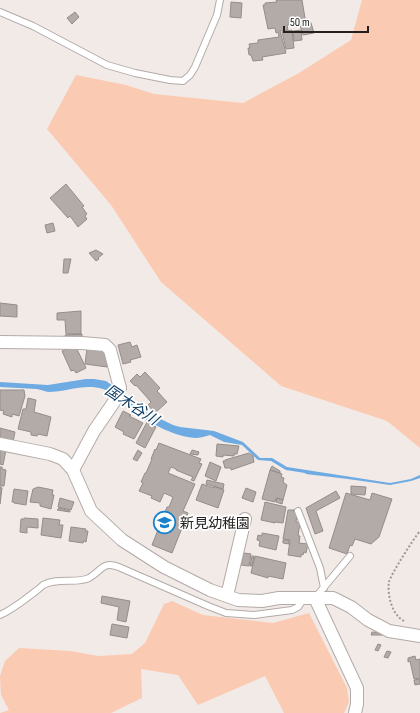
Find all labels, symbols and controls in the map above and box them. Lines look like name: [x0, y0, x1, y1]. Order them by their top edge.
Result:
scale bar: [284, 8, 368, 34]
text: 50 m: [290, 15, 310, 30]
water label: 国木谷川: [101, 381, 164, 431]
school or university icon: 新見幼稚園: [152, 510, 178, 536]
place label: 新見幼稚園: [180, 515, 250, 532]

